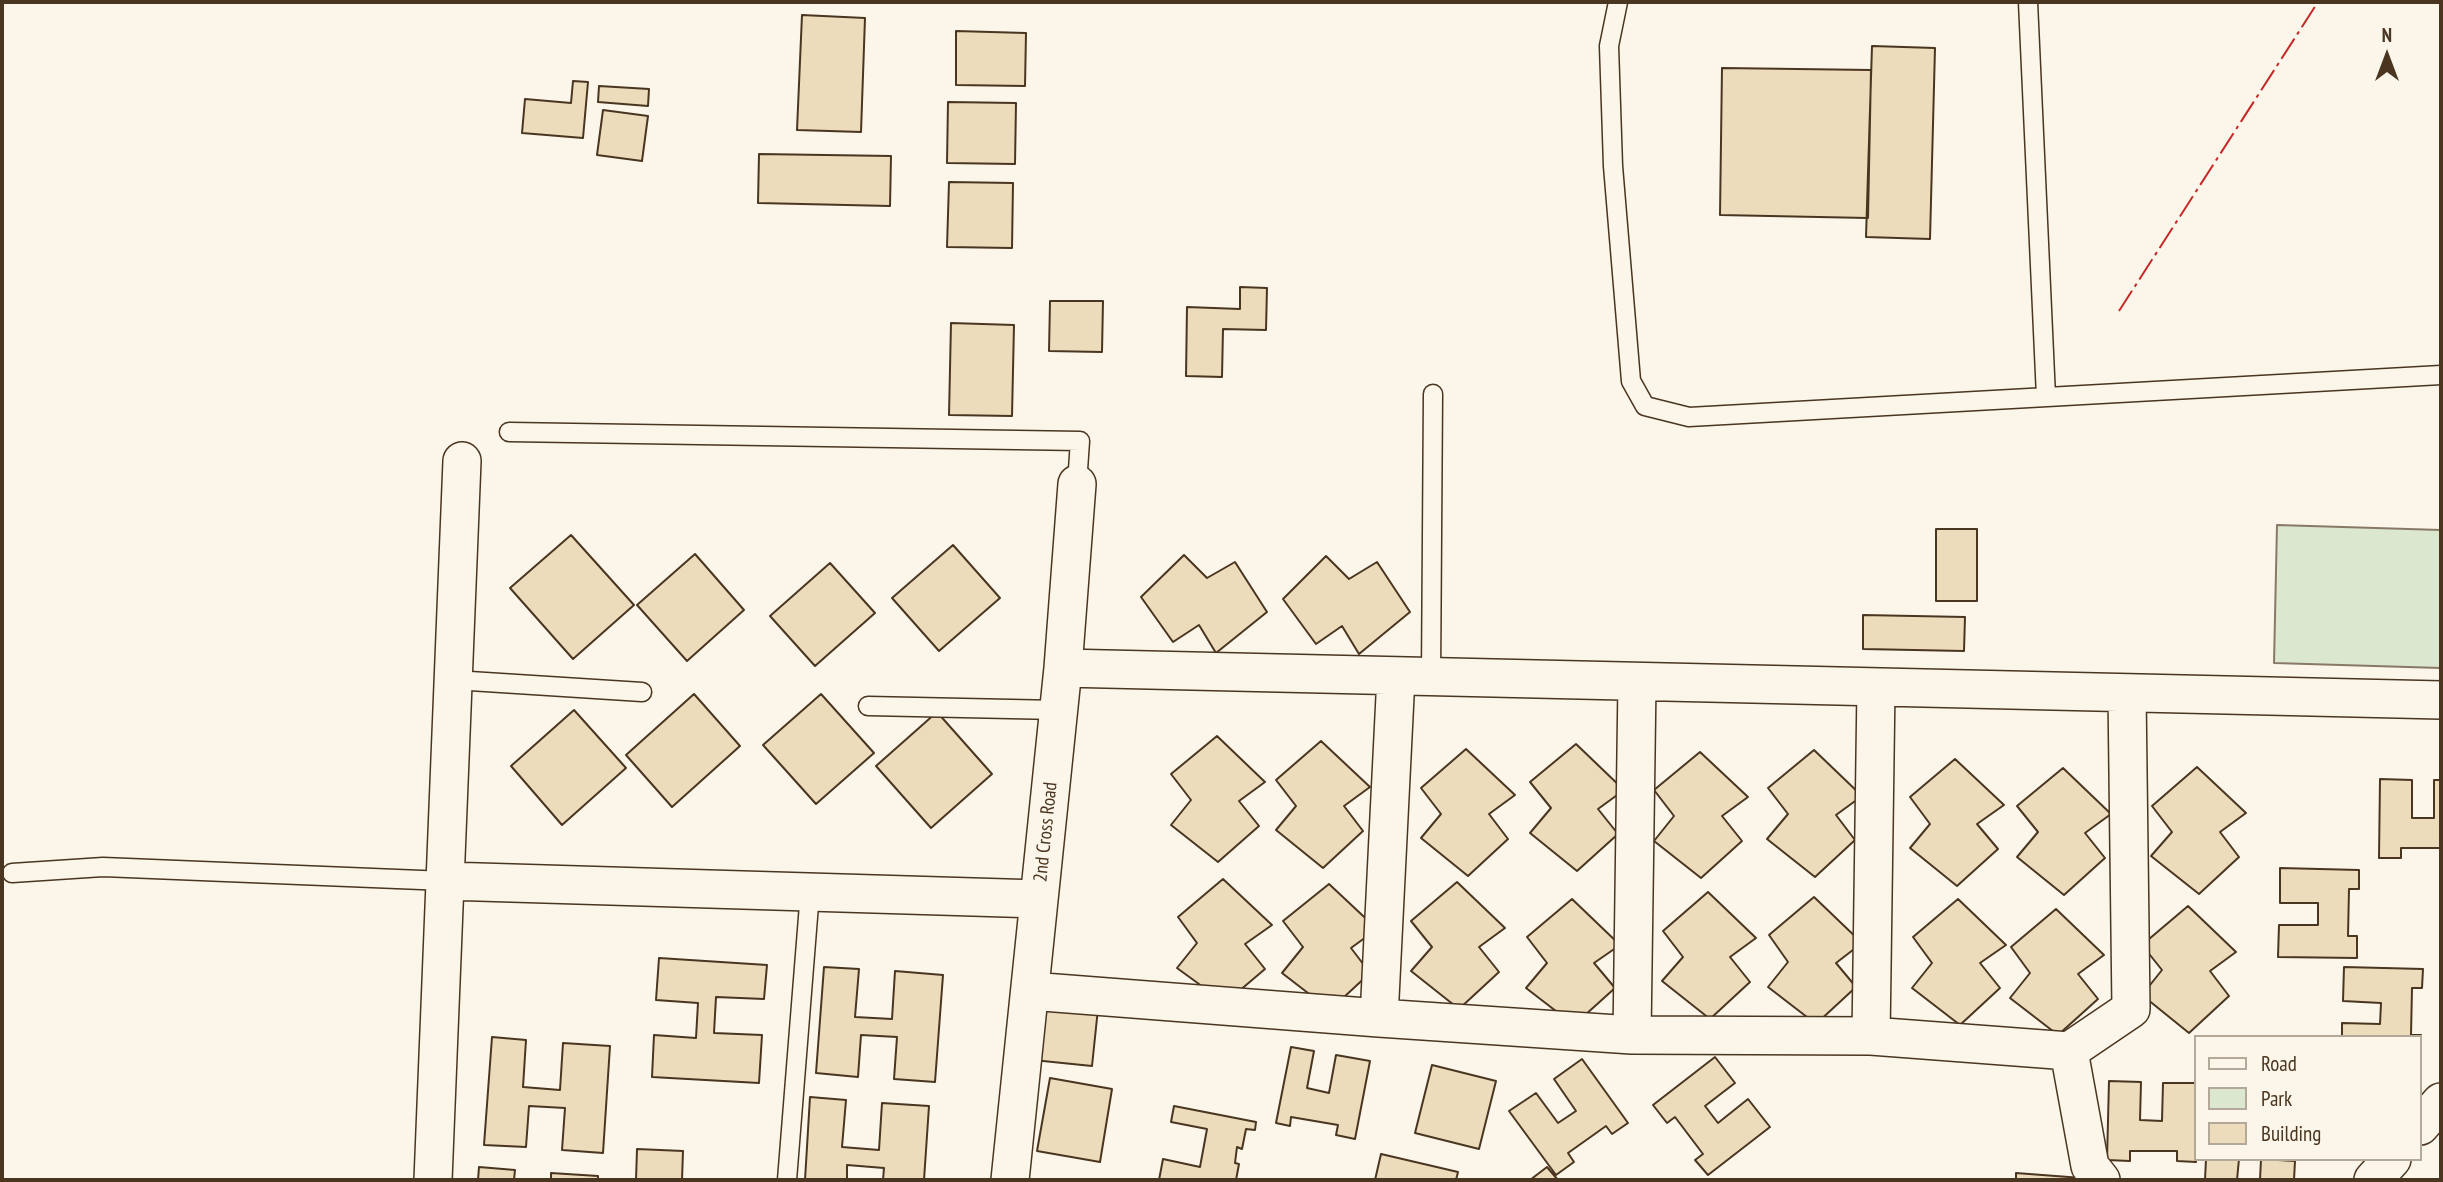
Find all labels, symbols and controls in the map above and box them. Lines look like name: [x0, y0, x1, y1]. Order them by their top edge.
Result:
north arrow: [2352, 21, 2422, 91]
text: N: [2382, 23, 2392, 47]
street label: 2nd Cross Road: [1029, 781, 1063, 883]
legend: [2194, 1035, 2422, 1161]
text: Road: [2261, 1050, 2297, 1077]
text: Park: [2261, 1085, 2292, 1112]
text: Building: [2261, 1120, 2321, 1147]

